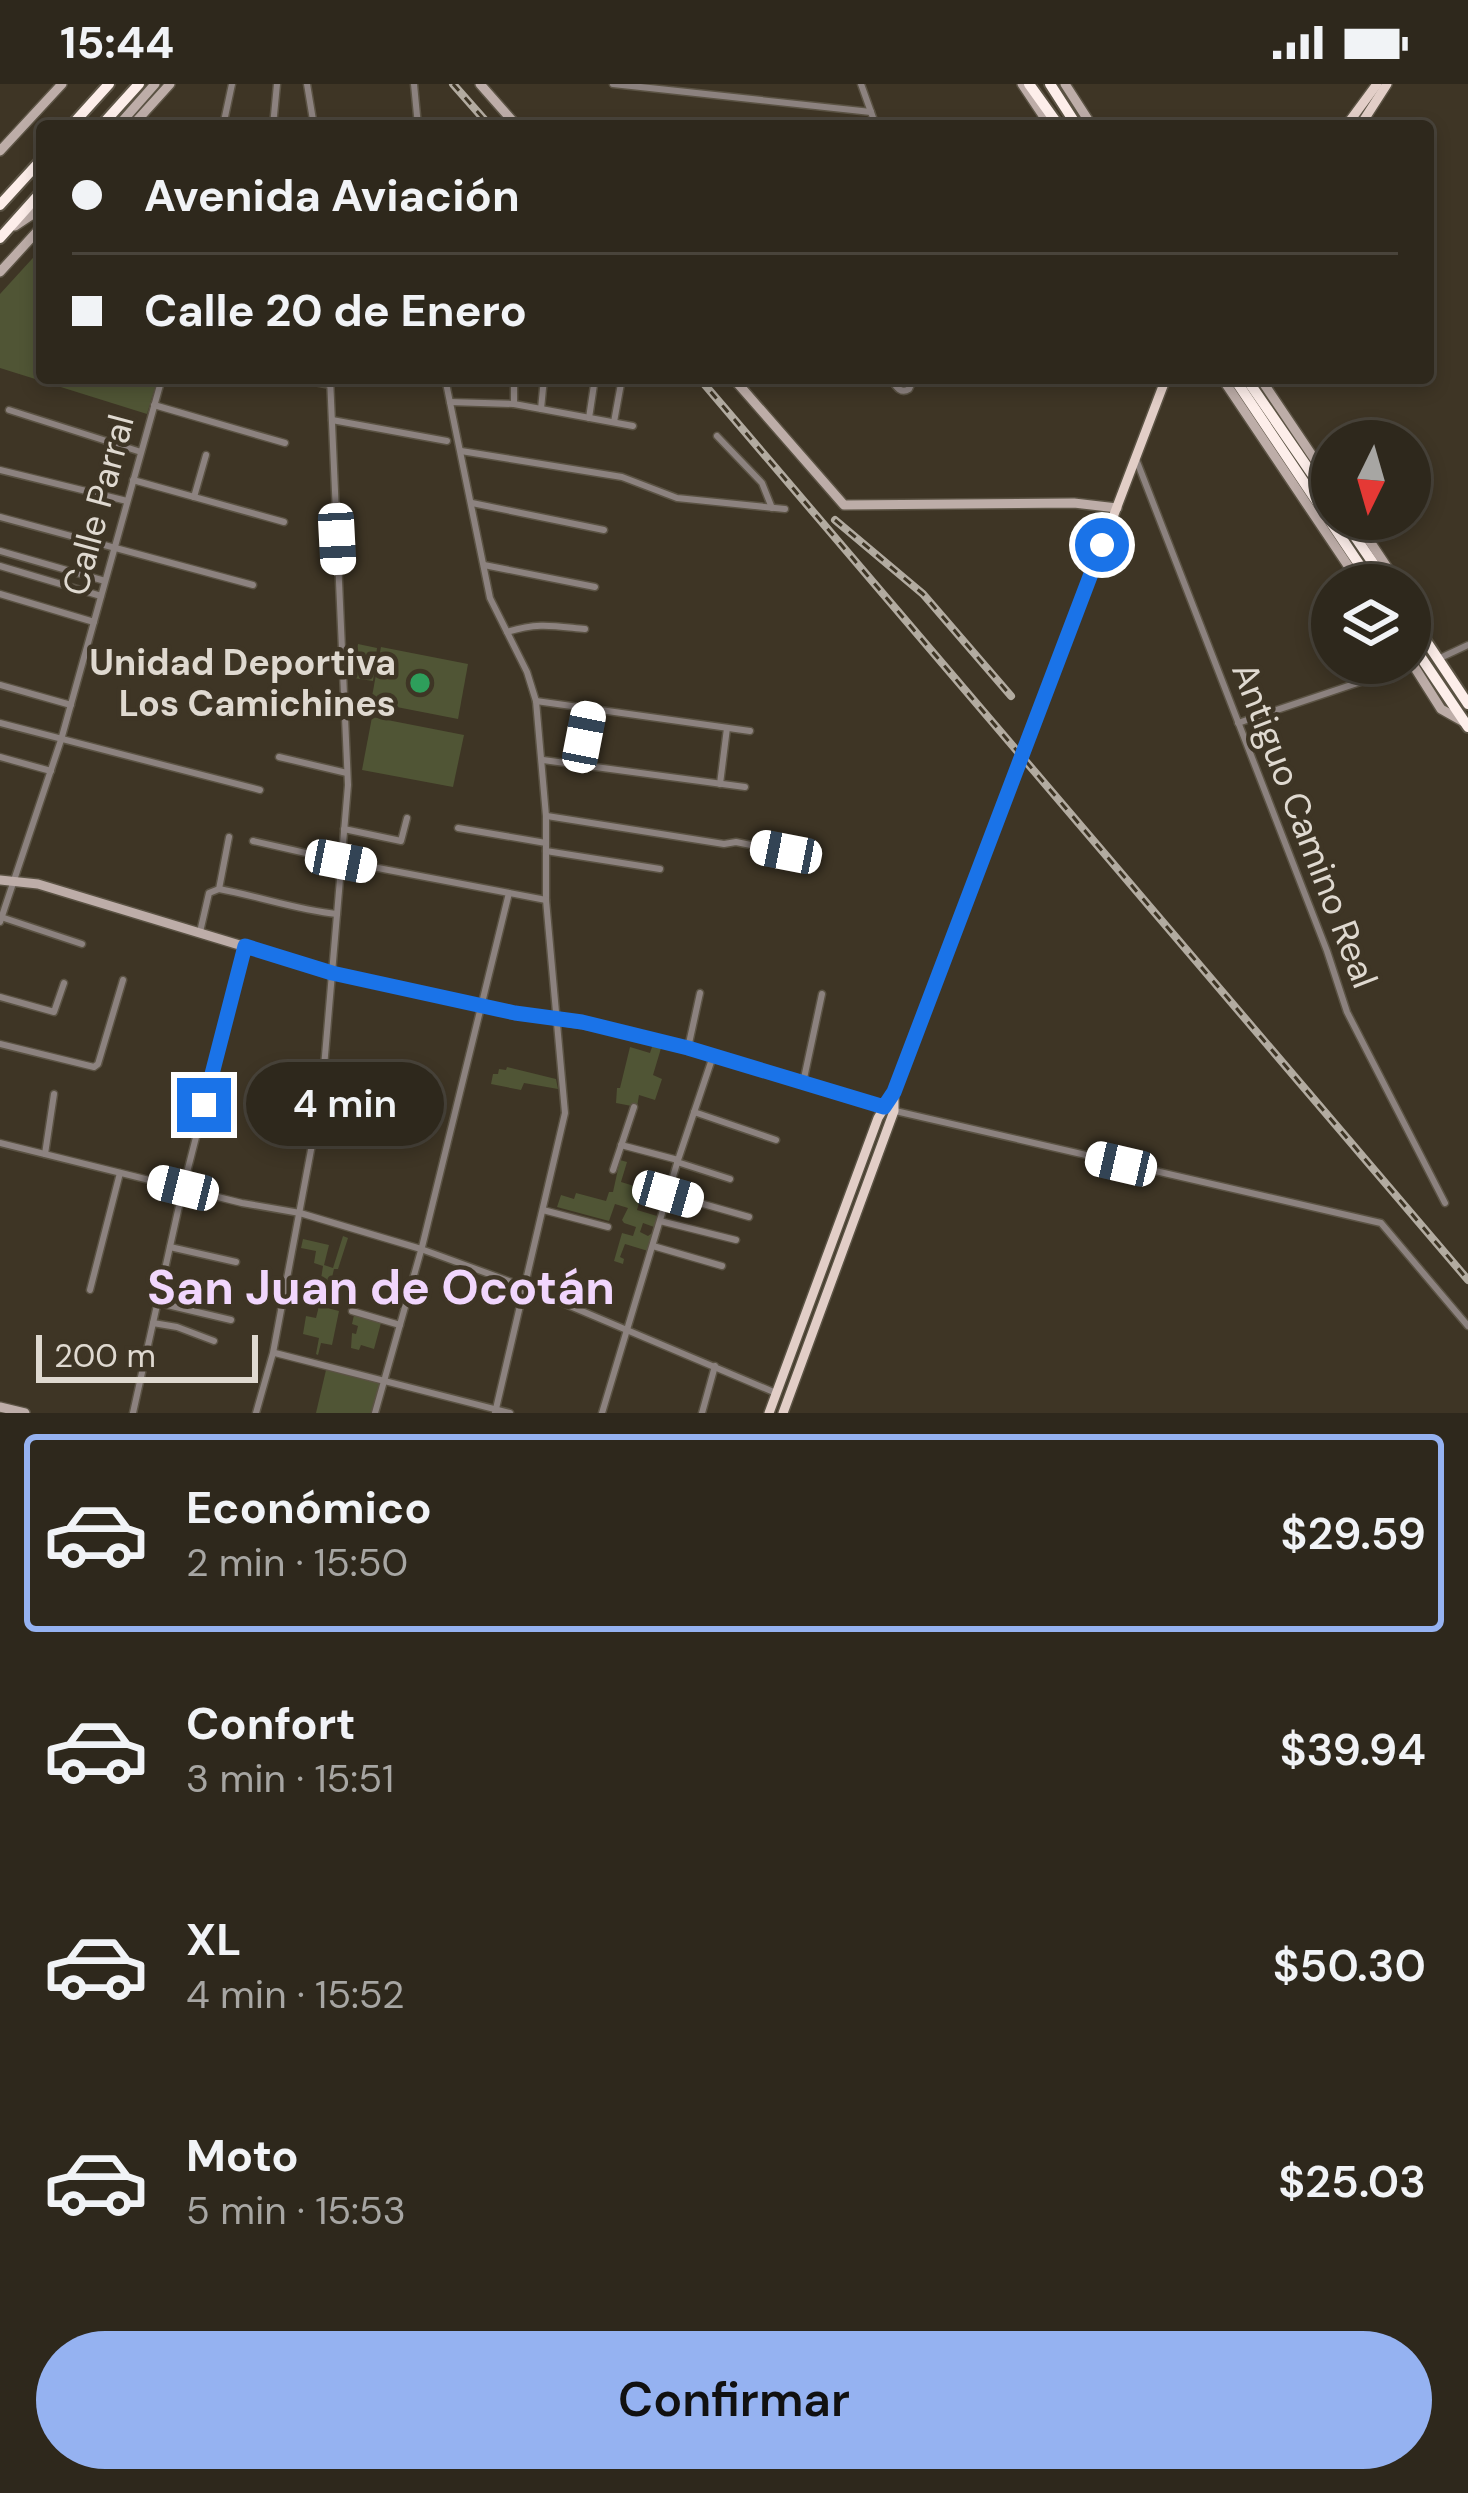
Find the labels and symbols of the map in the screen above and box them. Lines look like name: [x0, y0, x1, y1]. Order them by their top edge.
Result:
street label: Calle Parral: [51, 409, 145, 601]
north arrow: [1311, 420, 1431, 540]
car: [317, 502, 357, 576]
route start: [1075, 518, 1129, 572]
place label: Unidad Deportiva Los Camichines: [89, 639, 396, 727]
street label: Antiguo Camino Real: [1221, 656, 1389, 994]
marker: Unidad Deportiva Los Camichines: [407, 670, 433, 696]
car: [559, 698, 609, 776]
car: [747, 827, 825, 877]
car: [302, 836, 380, 886]
callout: 4 min: [246, 1063, 444, 1147]
route end: [177, 1078, 231, 1132]
car: [1082, 1138, 1160, 1190]
car: [144, 1162, 222, 1214]
car: [628, 1167, 708, 1221]
district label: San Juan de Ocotán: [147, 1256, 615, 1319]
scale bar: [36, 1329, 258, 1382]

